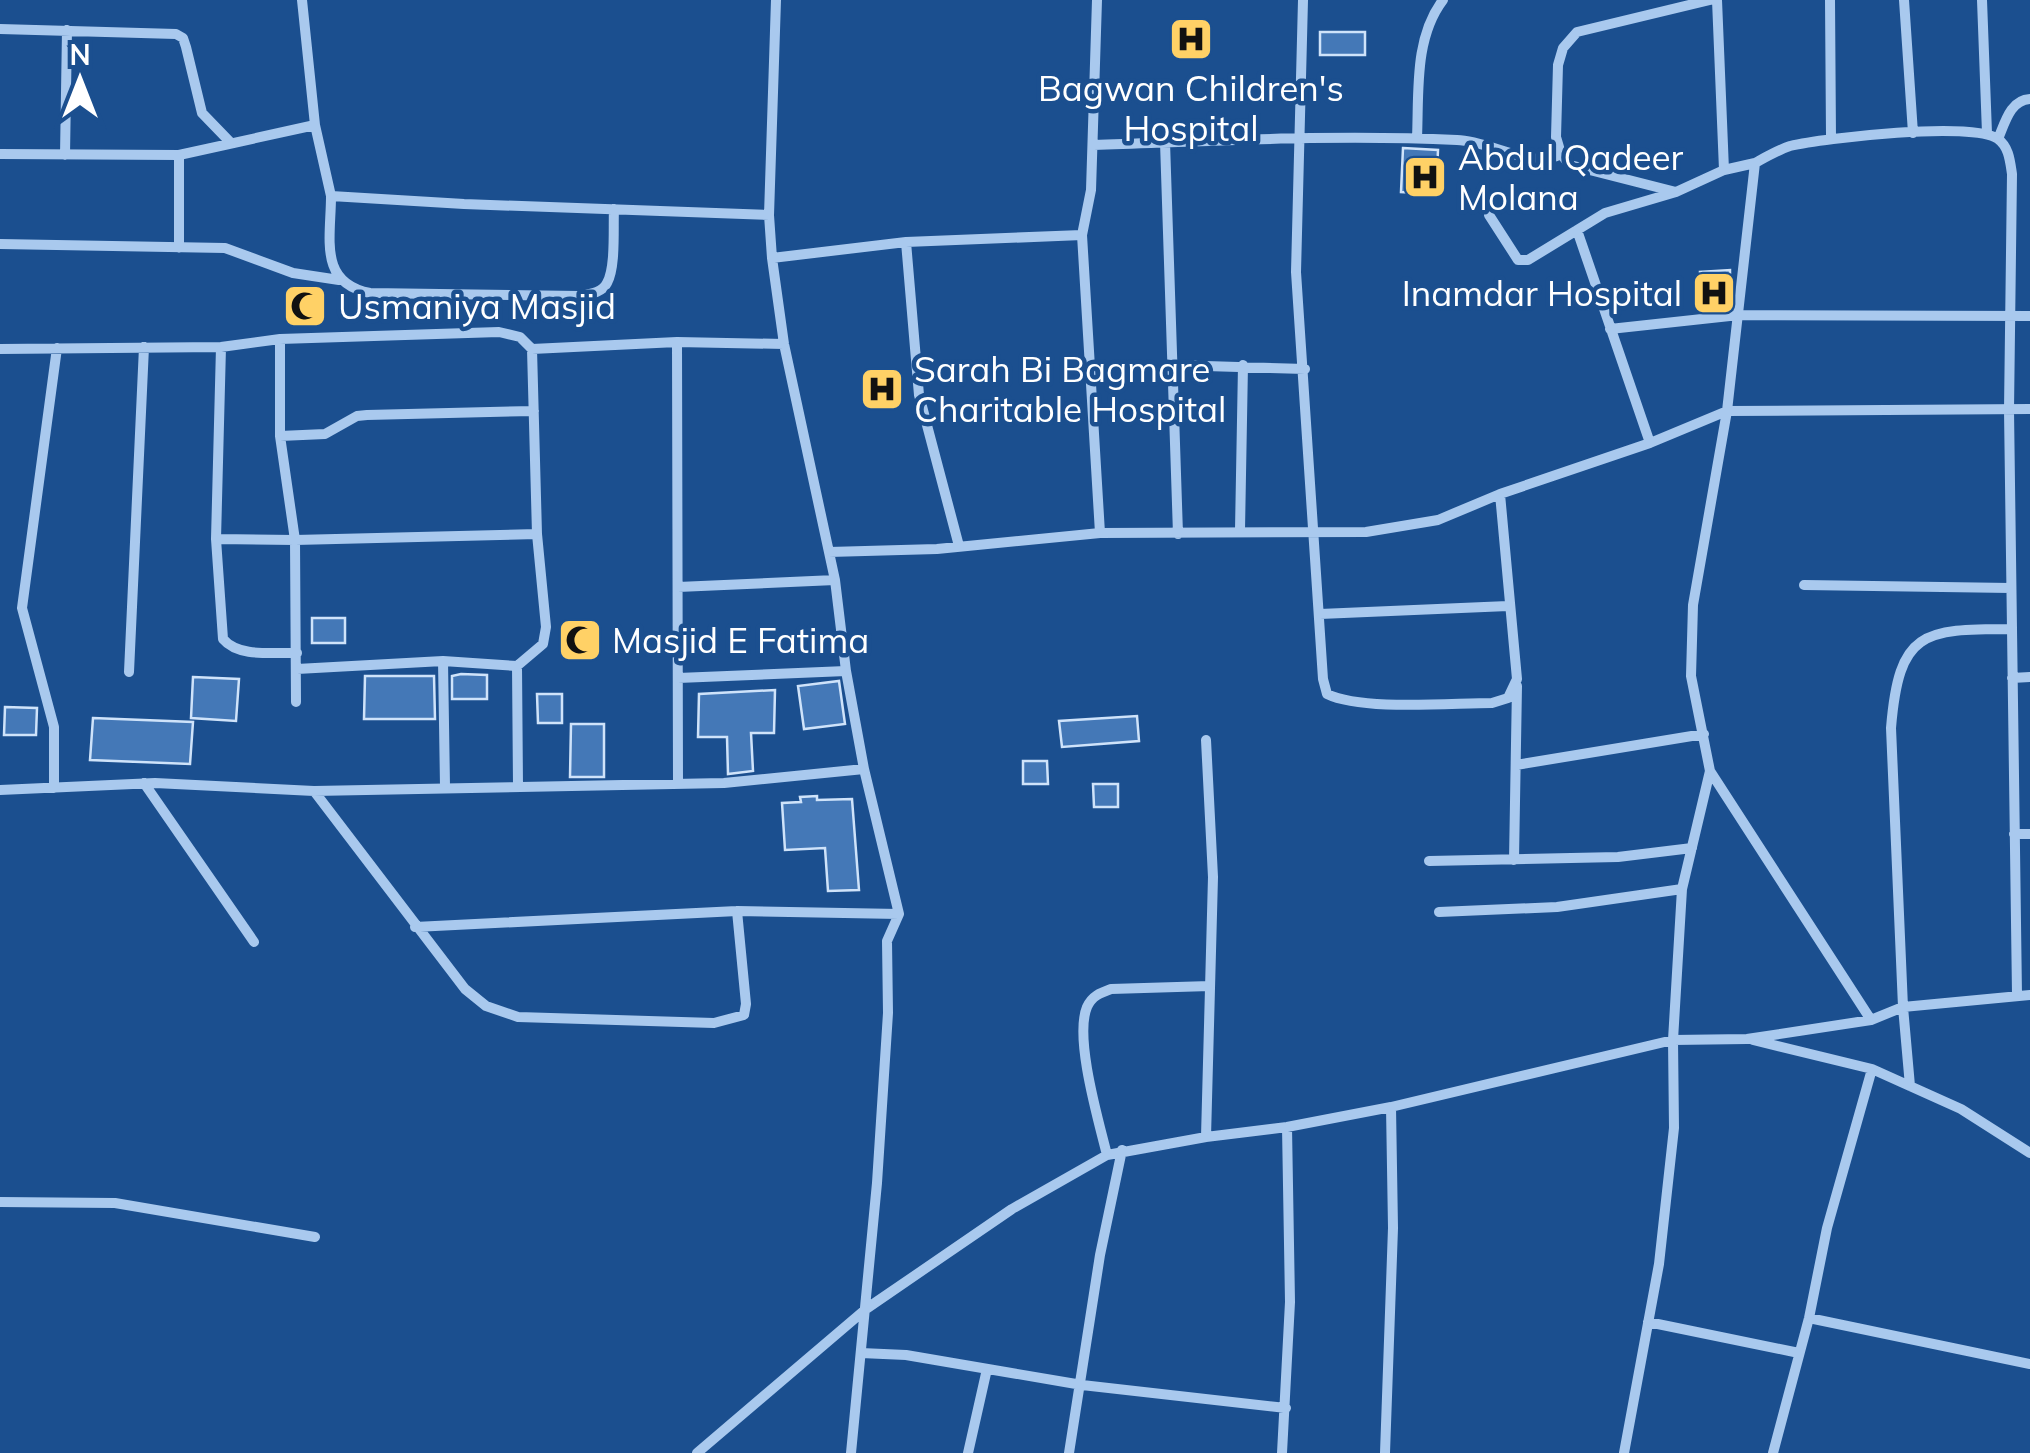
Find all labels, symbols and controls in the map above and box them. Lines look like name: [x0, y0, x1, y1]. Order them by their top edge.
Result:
hospital icon: Bagwan Children's Hospital: [1168, 16, 1214, 62]
north arrow: [30, 30, 130, 130]
text: N: [69, 37, 91, 72]
place label: Bagwan Children's Hospital: [1038, 66, 1344, 150]
place label: Abdul Qadeer Molana: [1458, 135, 1683, 219]
hospital icon: Abdul Qadeer Molana: [1402, 154, 1448, 200]
hospital icon: Inamdar Hospital: [1691, 270, 1737, 316]
place label: Inamdar Hospital: [1402, 271, 1682, 315]
mosque icon: Usmaniya Masjid: [282, 283, 328, 329]
place label: Usmaniya Masjid: [338, 284, 616, 328]
place label: Sarah Bi Bagmare Charitable Hospital: [914, 347, 1226, 431]
hospital icon: Sarah Bi Bagmare Charitable Hospital: [859, 366, 905, 412]
mosque icon: Masjid E Fatima: [557, 617, 603, 663]
place label: Masjid E Fatima: [612, 618, 869, 662]

